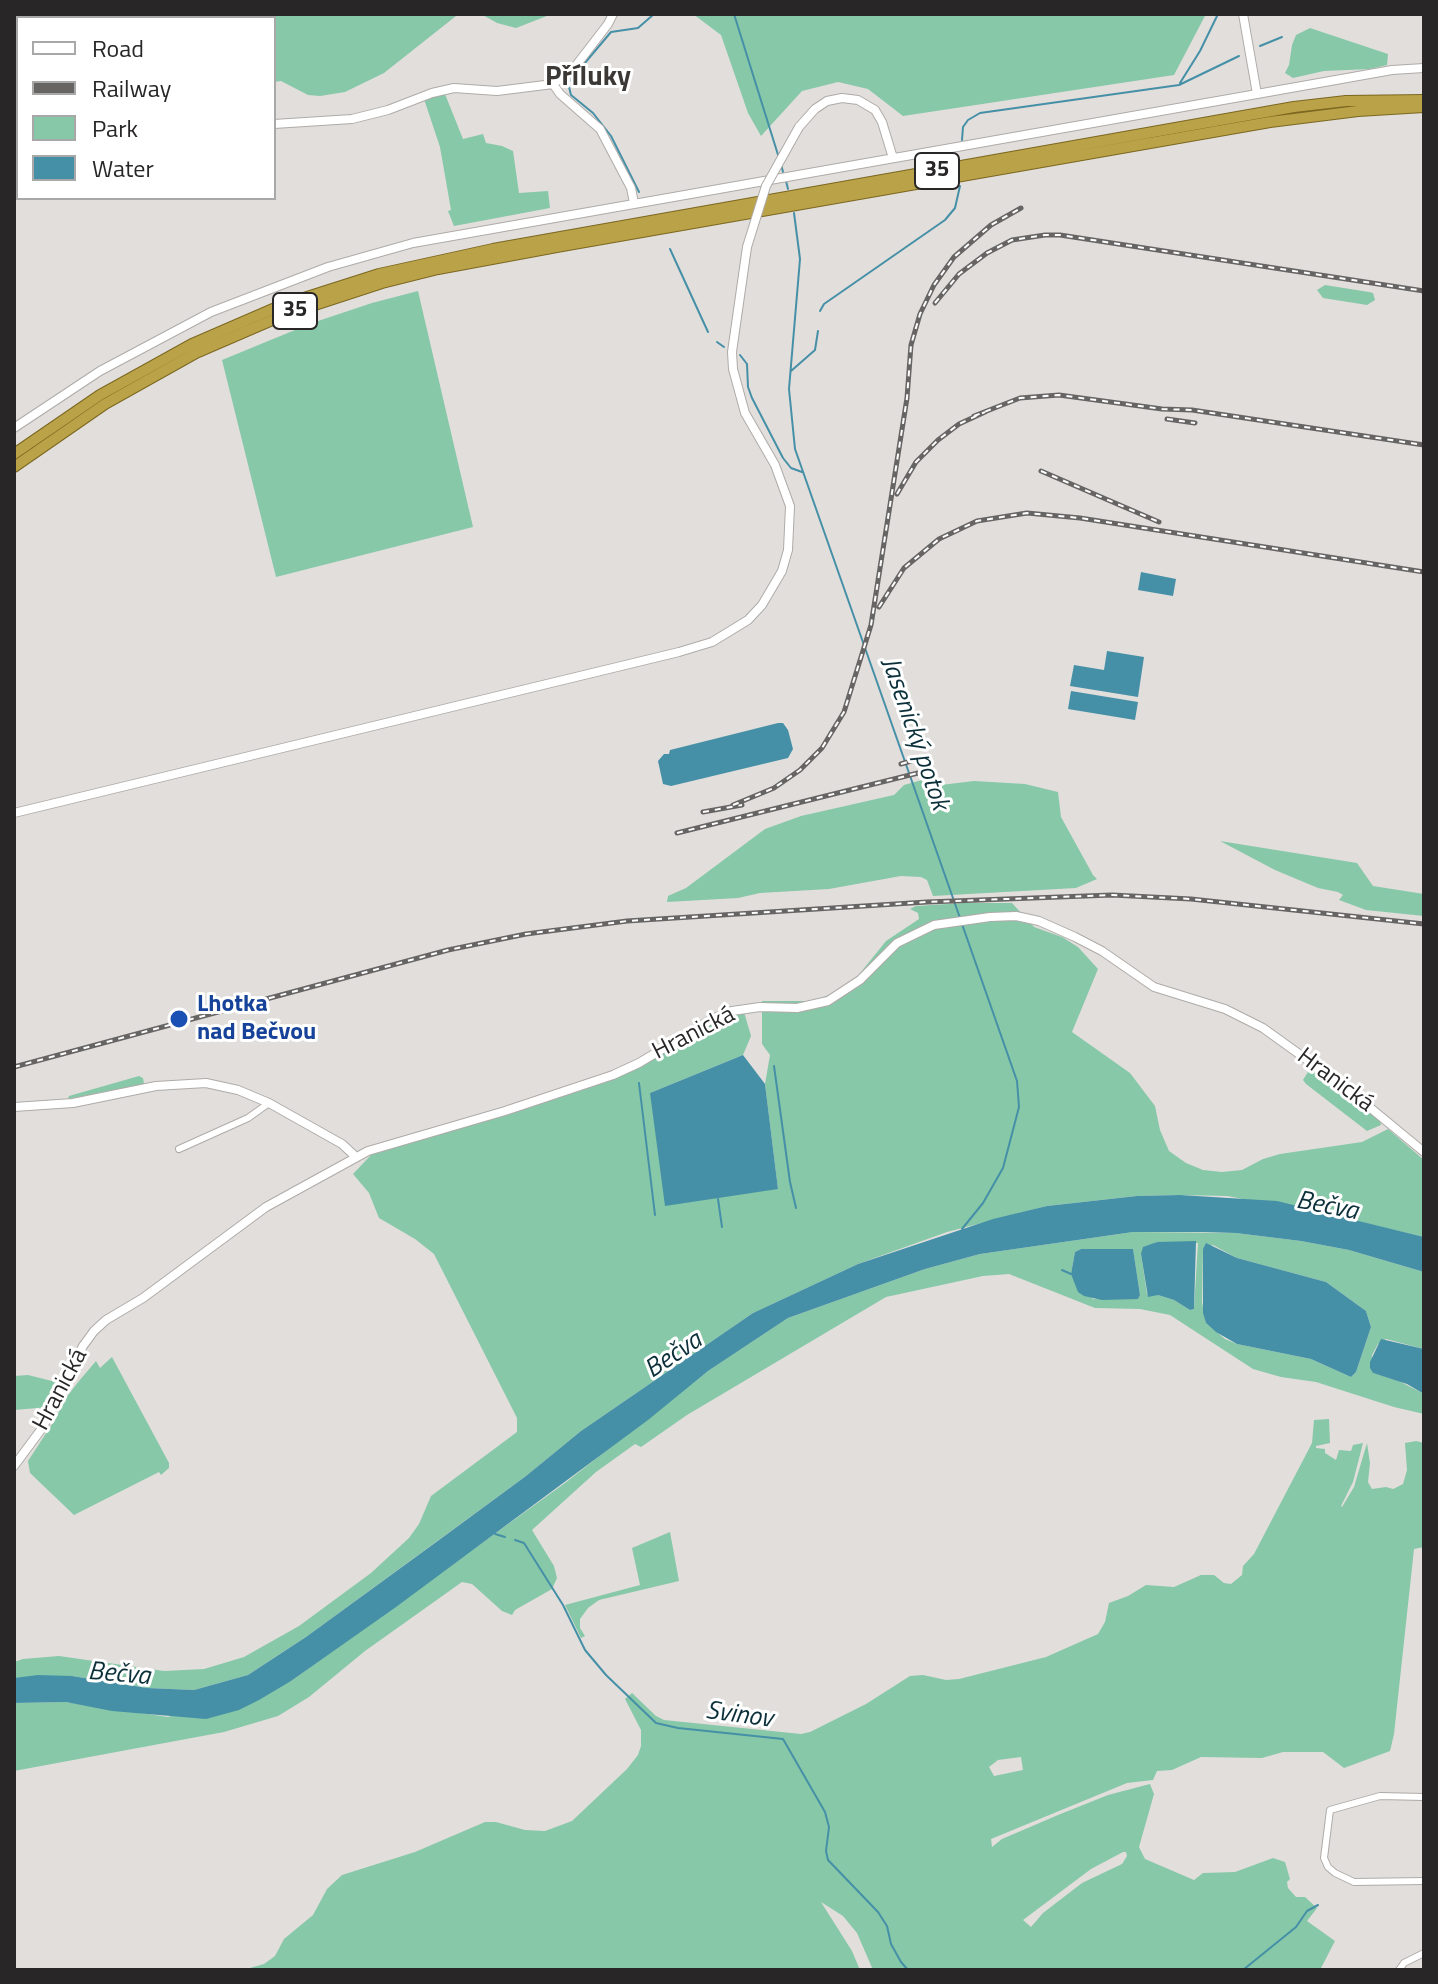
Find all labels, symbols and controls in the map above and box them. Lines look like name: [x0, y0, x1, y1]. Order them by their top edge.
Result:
legend: [16, 16, 276, 200]
text: Road: [92, 30, 144, 66]
district label: Příluky: [545, 61, 631, 95]
text: Railway: [92, 70, 171, 106]
text: Park: [92, 110, 138, 146]
text: Water: [92, 150, 154, 186]
road number: 35: [915, 153, 959, 189]
road number: 35: [273, 293, 317, 329]
water label: Jasenický potok: [873, 654, 955, 814]
place label: Lhotka nad Bečvou: [197, 991, 316, 1047]
street label: Hranická: [648, 1001, 740, 1067]
marker: Lhotka nad Bečvou: [168, 1008, 190, 1030]
street label: Hranická: [1291, 1043, 1379, 1119]
water label: Bečva: [1294, 1186, 1360, 1228]
water label: Bečva: [640, 1326, 708, 1386]
street label: Hranická: [27, 1344, 95, 1436]
water label: Bečva: [87, 1657, 151, 1693]
water label: Svinov: [704, 1696, 774, 1736]

